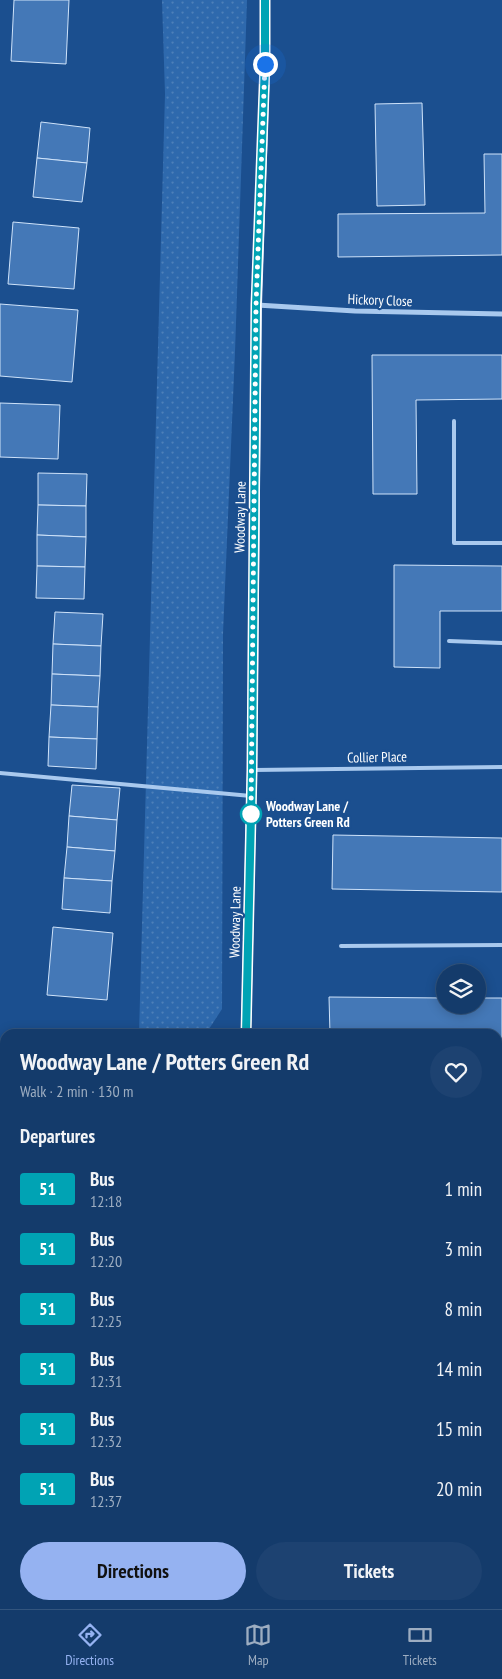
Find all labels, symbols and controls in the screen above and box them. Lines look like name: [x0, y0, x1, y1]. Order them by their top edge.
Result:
your location: [253, 52, 278, 77]
street label: Hickory Close: [347, 290, 413, 310]
street label: Woodway Lane: [230, 481, 250, 553]
street label: Collier Place: [347, 747, 407, 767]
place label: Woodway Lane / Potters Green Rd: [265, 797, 350, 831]
marker: Woodway Lane / Potters Green Rd: [240, 803, 262, 825]
street label: Woodway Lane: [225, 886, 245, 958]
map controls: [436, 964, 486, 1014]
button: layers: [436, 964, 486, 1014]
text: Woodway Lane / Potters Green Rd: [20, 1046, 309, 1077]
button: heart: [430, 1046, 482, 1098]
text: Walk · 2 min · 130 m: [20, 1081, 133, 1101]
text: Departures: [20, 1124, 95, 1148]
text: Bus: [90, 1167, 114, 1191]
text: 51: [39, 1177, 56, 1200]
text: 1 min: [445, 1177, 482, 1201]
text: 12:18: [90, 1191, 122, 1211]
text: Bus: [90, 1227, 114, 1251]
text: 51: [39, 1237, 56, 1260]
text: 3 min: [445, 1237, 482, 1261]
text: 12:20: [90, 1251, 122, 1271]
text: Bus: [90, 1287, 114, 1311]
text: 51: [39, 1297, 56, 1320]
text: 8 min: [445, 1297, 482, 1321]
text: 12:25: [90, 1311, 122, 1331]
text: Bus: [90, 1347, 114, 1371]
text: 51: [39, 1357, 56, 1380]
text: 14 min: [436, 1357, 482, 1381]
text: 12:31: [90, 1371, 122, 1391]
text: Bus: [90, 1407, 114, 1431]
text: 51: [39, 1417, 56, 1440]
text: 15 min: [436, 1417, 482, 1441]
text: 12:32: [90, 1431, 122, 1451]
text: Bus: [90, 1467, 114, 1491]
text: 51: [39, 1477, 56, 1500]
text: 20 min: [436, 1477, 482, 1501]
text: 12:37: [90, 1491, 122, 1511]
button: Directions: [20, 1542, 246, 1600]
button: Tickets: [256, 1542, 482, 1600]
tab: Directions: [65, 1621, 114, 1669]
tab: Map: [244, 1621, 272, 1669]
tab: Tickets: [403, 1621, 437, 1669]

